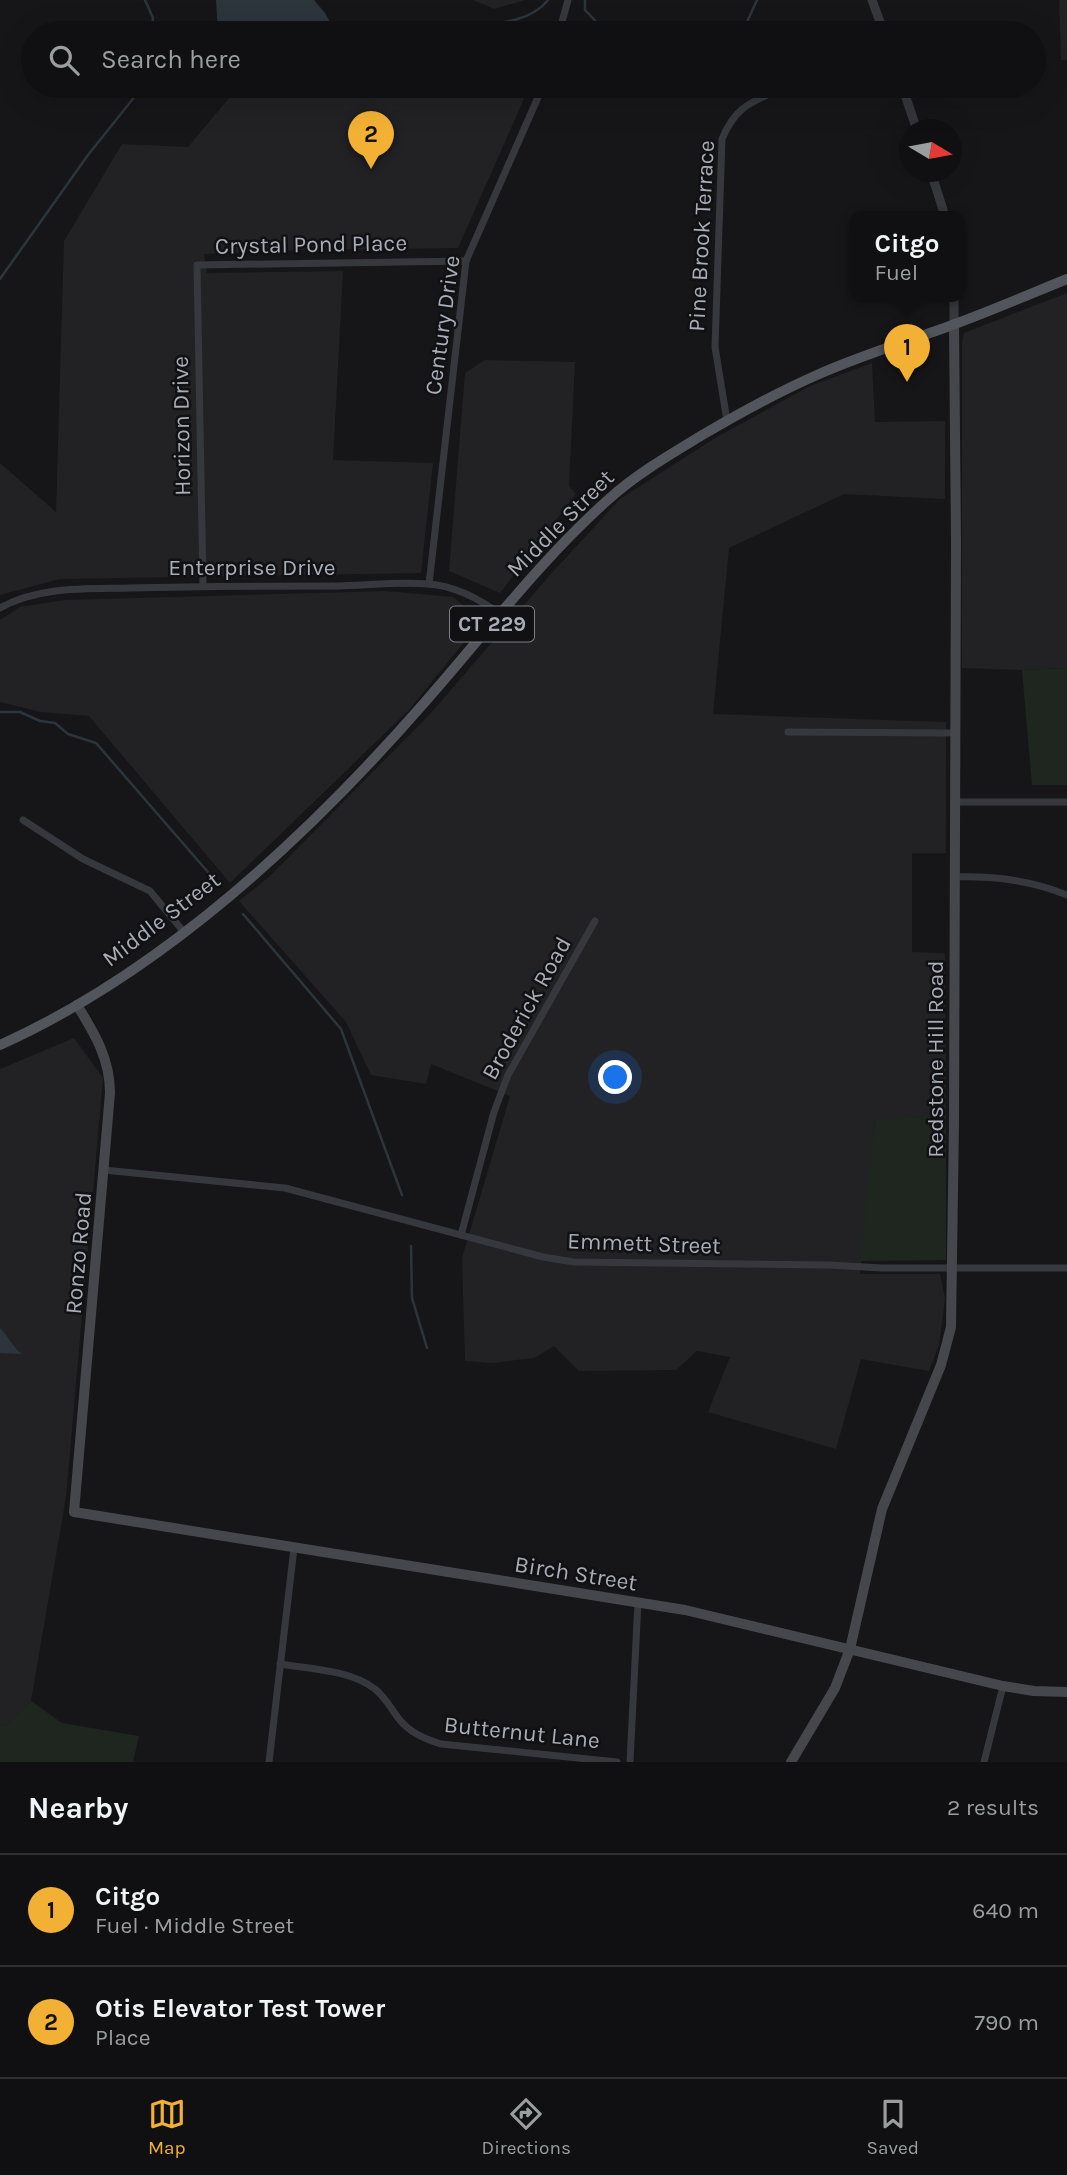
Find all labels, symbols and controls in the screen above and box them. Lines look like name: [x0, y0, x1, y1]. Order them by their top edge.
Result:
search box: [21, 21, 1046, 98]
icon: search: [45, 41, 83, 79]
text: Search here: [101, 44, 241, 75]
pin: 2: [348, 111, 394, 169]
north arrow: [899, 119, 962, 182]
street label: Pine Brook Terrace: [683, 140, 720, 332]
popup: [849, 211, 965, 302]
text: Citgo: [874, 228, 940, 259]
street label: Crystal Pond Place: [215, 229, 407, 260]
street label: Century Drive: [419, 254, 466, 397]
text: Fuel: [874, 259, 918, 286]
pin: 1: [884, 324, 930, 382]
street label: Horizon Drive: [167, 356, 196, 496]
street label: Middle Street: [501, 464, 620, 583]
street label: Enterprise Drive: [168, 554, 336, 581]
road number: CT 229: [450, 606, 534, 642]
street label: Middle Street: [97, 866, 226, 972]
street label: Broderick Road: [476, 932, 577, 1084]
street label: Redstone Hill Road: [922, 960, 949, 1158]
your location: [598, 1060, 632, 1094]
street label: Ronzo Road: [60, 1191, 97, 1315]
street label: Emmett Street: [567, 1227, 722, 1260]
street label: Birch Street: [513, 1550, 640, 1597]
street label: Butternut Lane: [443, 1711, 601, 1754]
text: Nearby: [28, 1790, 128, 1826]
text: 2 results: [947, 1794, 1039, 1821]
text: Citgo: [95, 1881, 160, 1912]
text: 1: [47, 1897, 55, 1924]
text: 640 m: [972, 1897, 1039, 1924]
text: Fuel · Middle Street: [95, 1912, 294, 1939]
text: Otis Elevator Test Tower: [95, 1993, 385, 2024]
text: 2: [44, 2009, 58, 2036]
text: 790 m: [974, 2009, 1039, 2036]
text: Place: [95, 2024, 151, 2051]
tab: Map: [148, 2095, 186, 2159]
tab: Directions: [482, 2095, 571, 2159]
tab: Saved: [867, 2095, 919, 2159]

